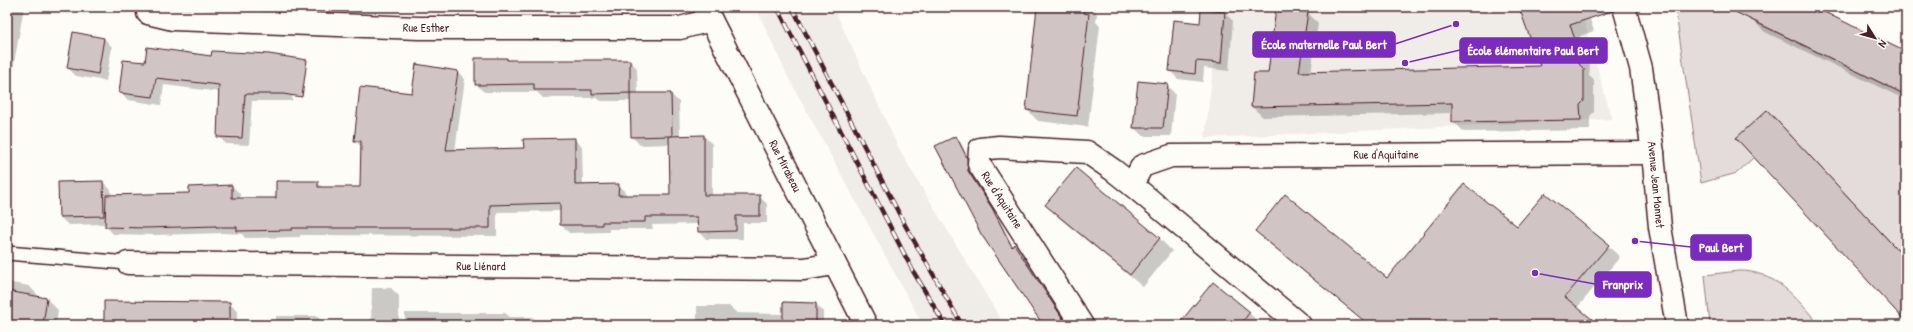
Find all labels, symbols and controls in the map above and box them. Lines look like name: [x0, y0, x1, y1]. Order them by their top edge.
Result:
street label: Rue Esther: [403, 18, 450, 36]
north arrow: [1855, 18, 1895, 58]
callout: École maternelle Paul Bert: [1253, 32, 1395, 57]
text: École maternelle Paul Bert: [1261, 35, 1387, 53]
text: N: [1876, 37, 1890, 51]
callout: École élémentaire Paul Bert: [1460, 38, 1607, 63]
text: École élémentaire Paul Bert: [1467, 41, 1599, 59]
street label: Rue Mirabeau: [765, 137, 806, 195]
street label: Avenue Jean Monnet: [1643, 140, 1669, 230]
street label: Rue d'Aquitaine: [1354, 145, 1419, 163]
street label: Rue d'Aquitaine: [978, 168, 1027, 232]
callout: Paul Bert: [1691, 235, 1751, 260]
text: Paul Bert: [1699, 238, 1744, 256]
street label: Rue Liénard: [456, 257, 506, 274]
callout: Franprix: [1595, 272, 1651, 297]
text: Franprix: [1602, 275, 1643, 294]

